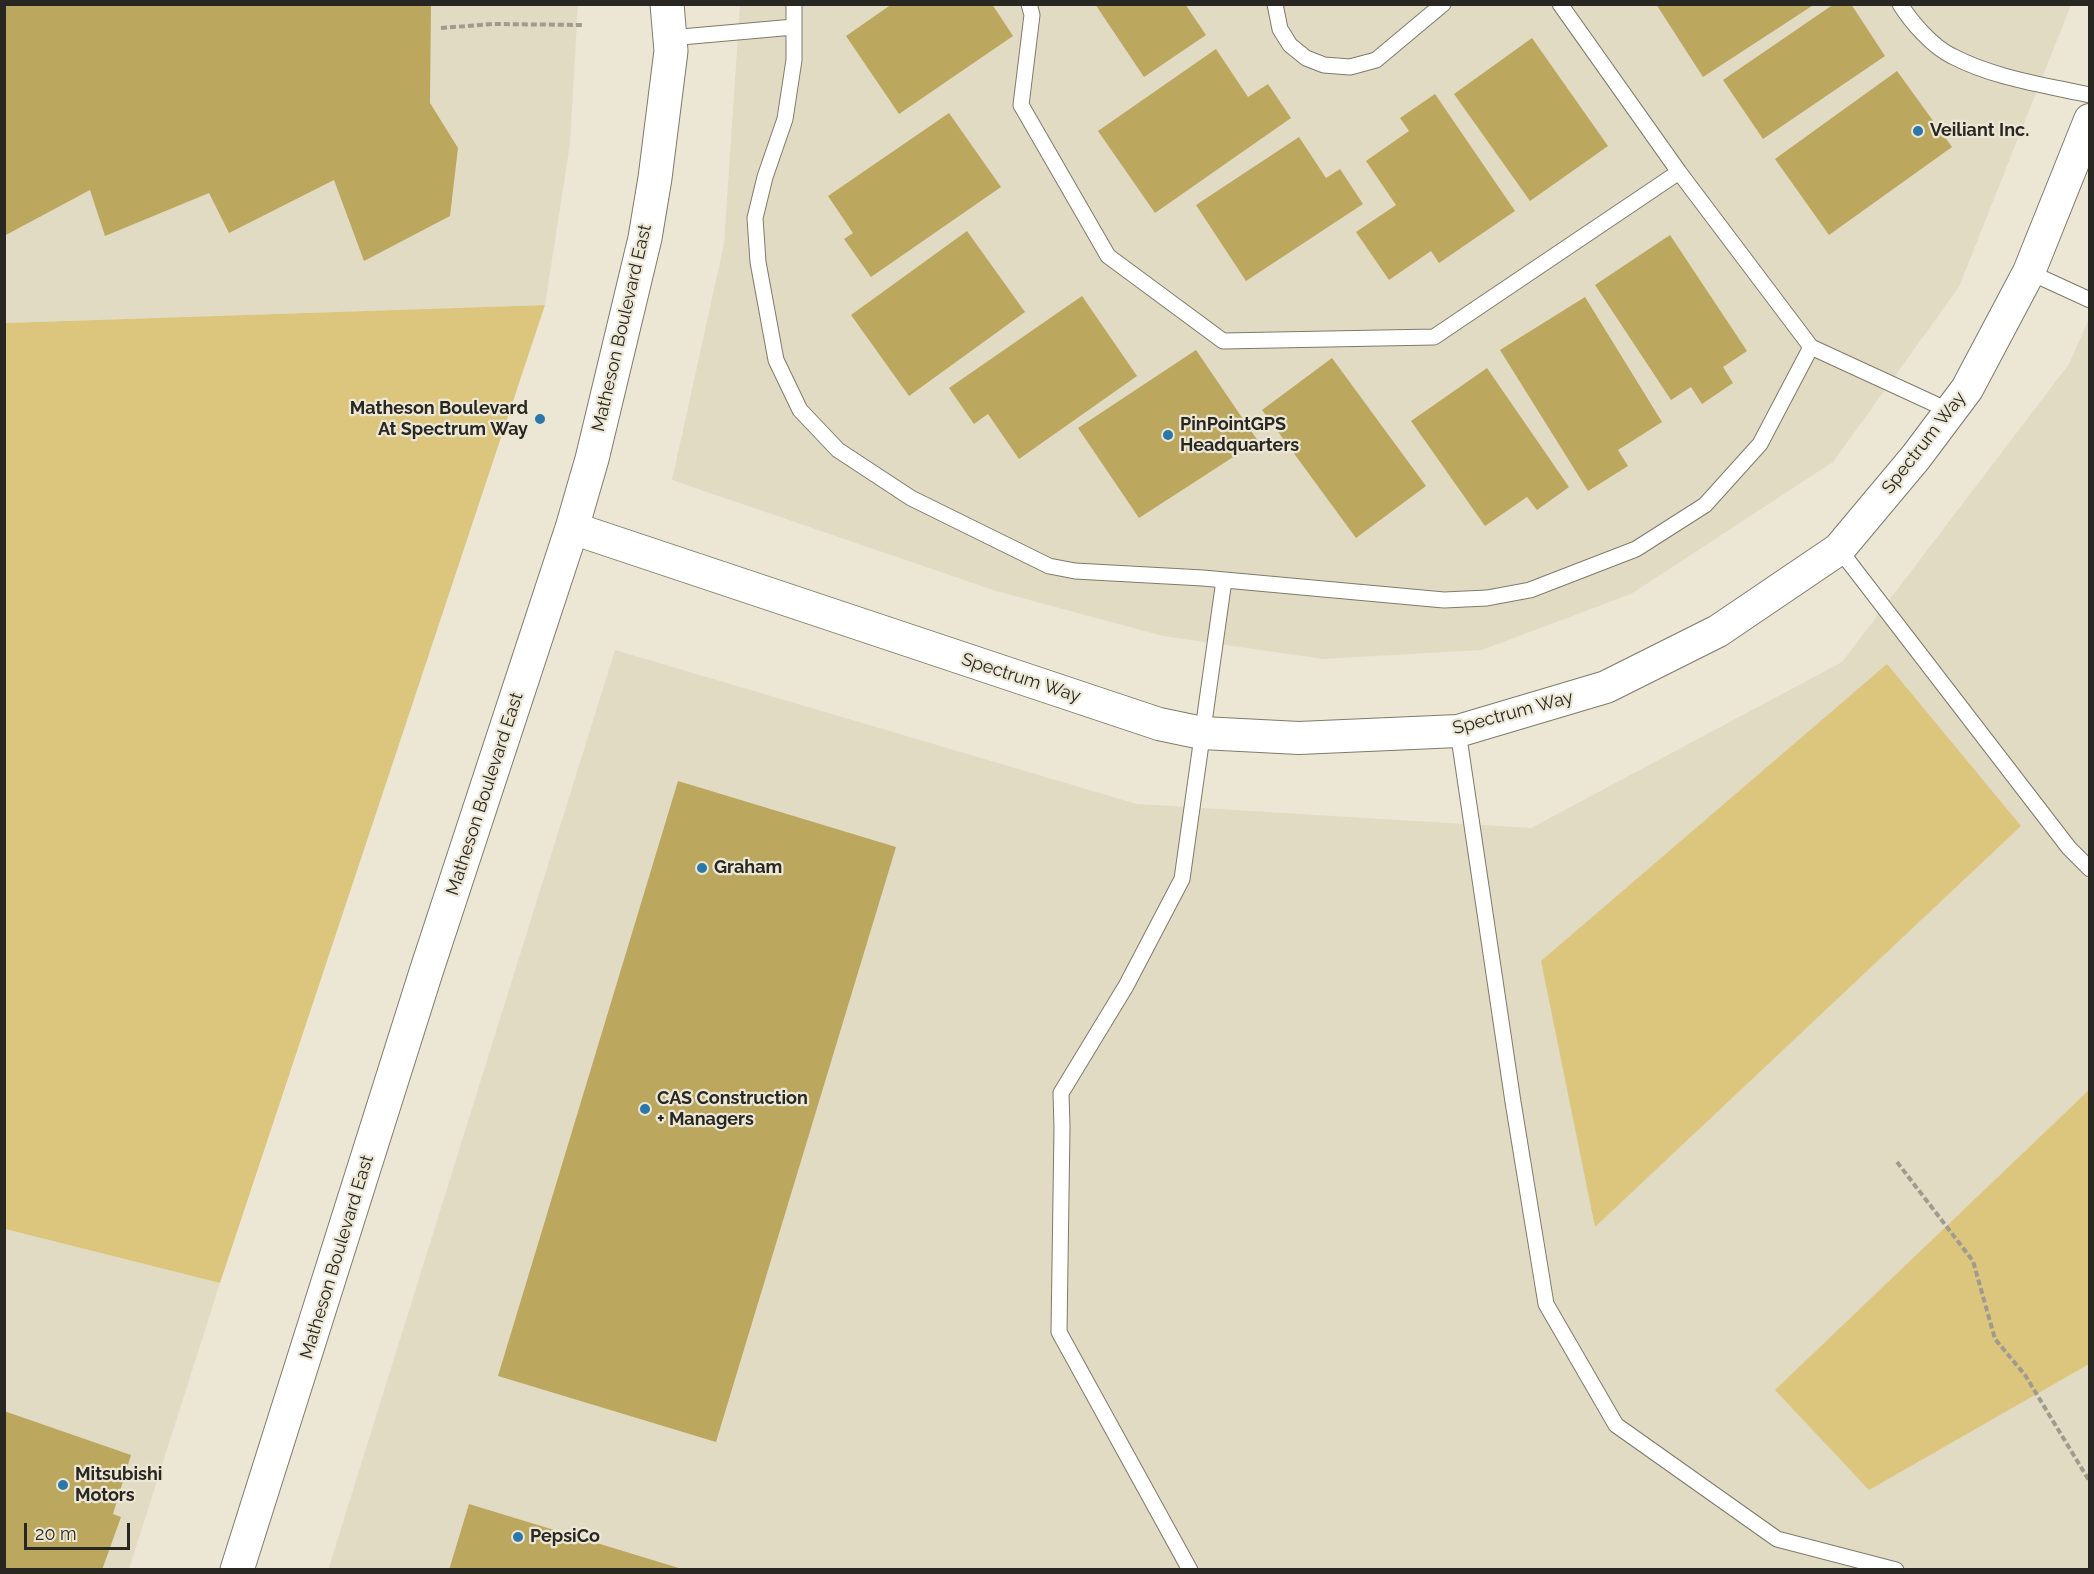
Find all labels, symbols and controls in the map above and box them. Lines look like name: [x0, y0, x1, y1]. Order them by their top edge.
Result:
place label: Veiliant Inc.: [1930, 120, 2029, 142]
marker: Veiliant Inc.: [1911, 124, 1925, 138]
street label: Matheson Boulevard East: [588, 222, 656, 434]
street label: Spectrum Way: [1877, 388, 1971, 498]
place label: Matheson Boulevard At Spectrum Way: [350, 398, 528, 440]
marker: Matheson Boulevard At Spectrum Way: [533, 412, 547, 426]
place label: PinPointGPS Headquarters: [1180, 414, 1299, 456]
marker: PinPointGPS Headquarters: [1161, 428, 1175, 442]
street label: Spectrum Way: [959, 649, 1083, 707]
street label: Spectrum Way: [1450, 687, 1576, 739]
street label: Matheson Boulevard East: [442, 690, 528, 898]
place label: Graham: [714, 857, 782, 879]
marker: Graham: [695, 861, 709, 875]
place label: CAS Construction + Managers: [657, 1088, 808, 1130]
marker: CAS Construction + Managers: [638, 1102, 652, 1116]
street label: Matheson Boulevard East: [296, 1152, 378, 1362]
place label: Mitsubishi Motors: [75, 1464, 162, 1506]
marker: Mitsubishi Motors: [56, 1478, 70, 1492]
scale bar: [27, 1511, 134, 1549]
text: 20 m: [35, 1523, 77, 1544]
place label: PepsiCo: [530, 1526, 600, 1548]
marker: PepsiCo: [511, 1530, 525, 1544]

